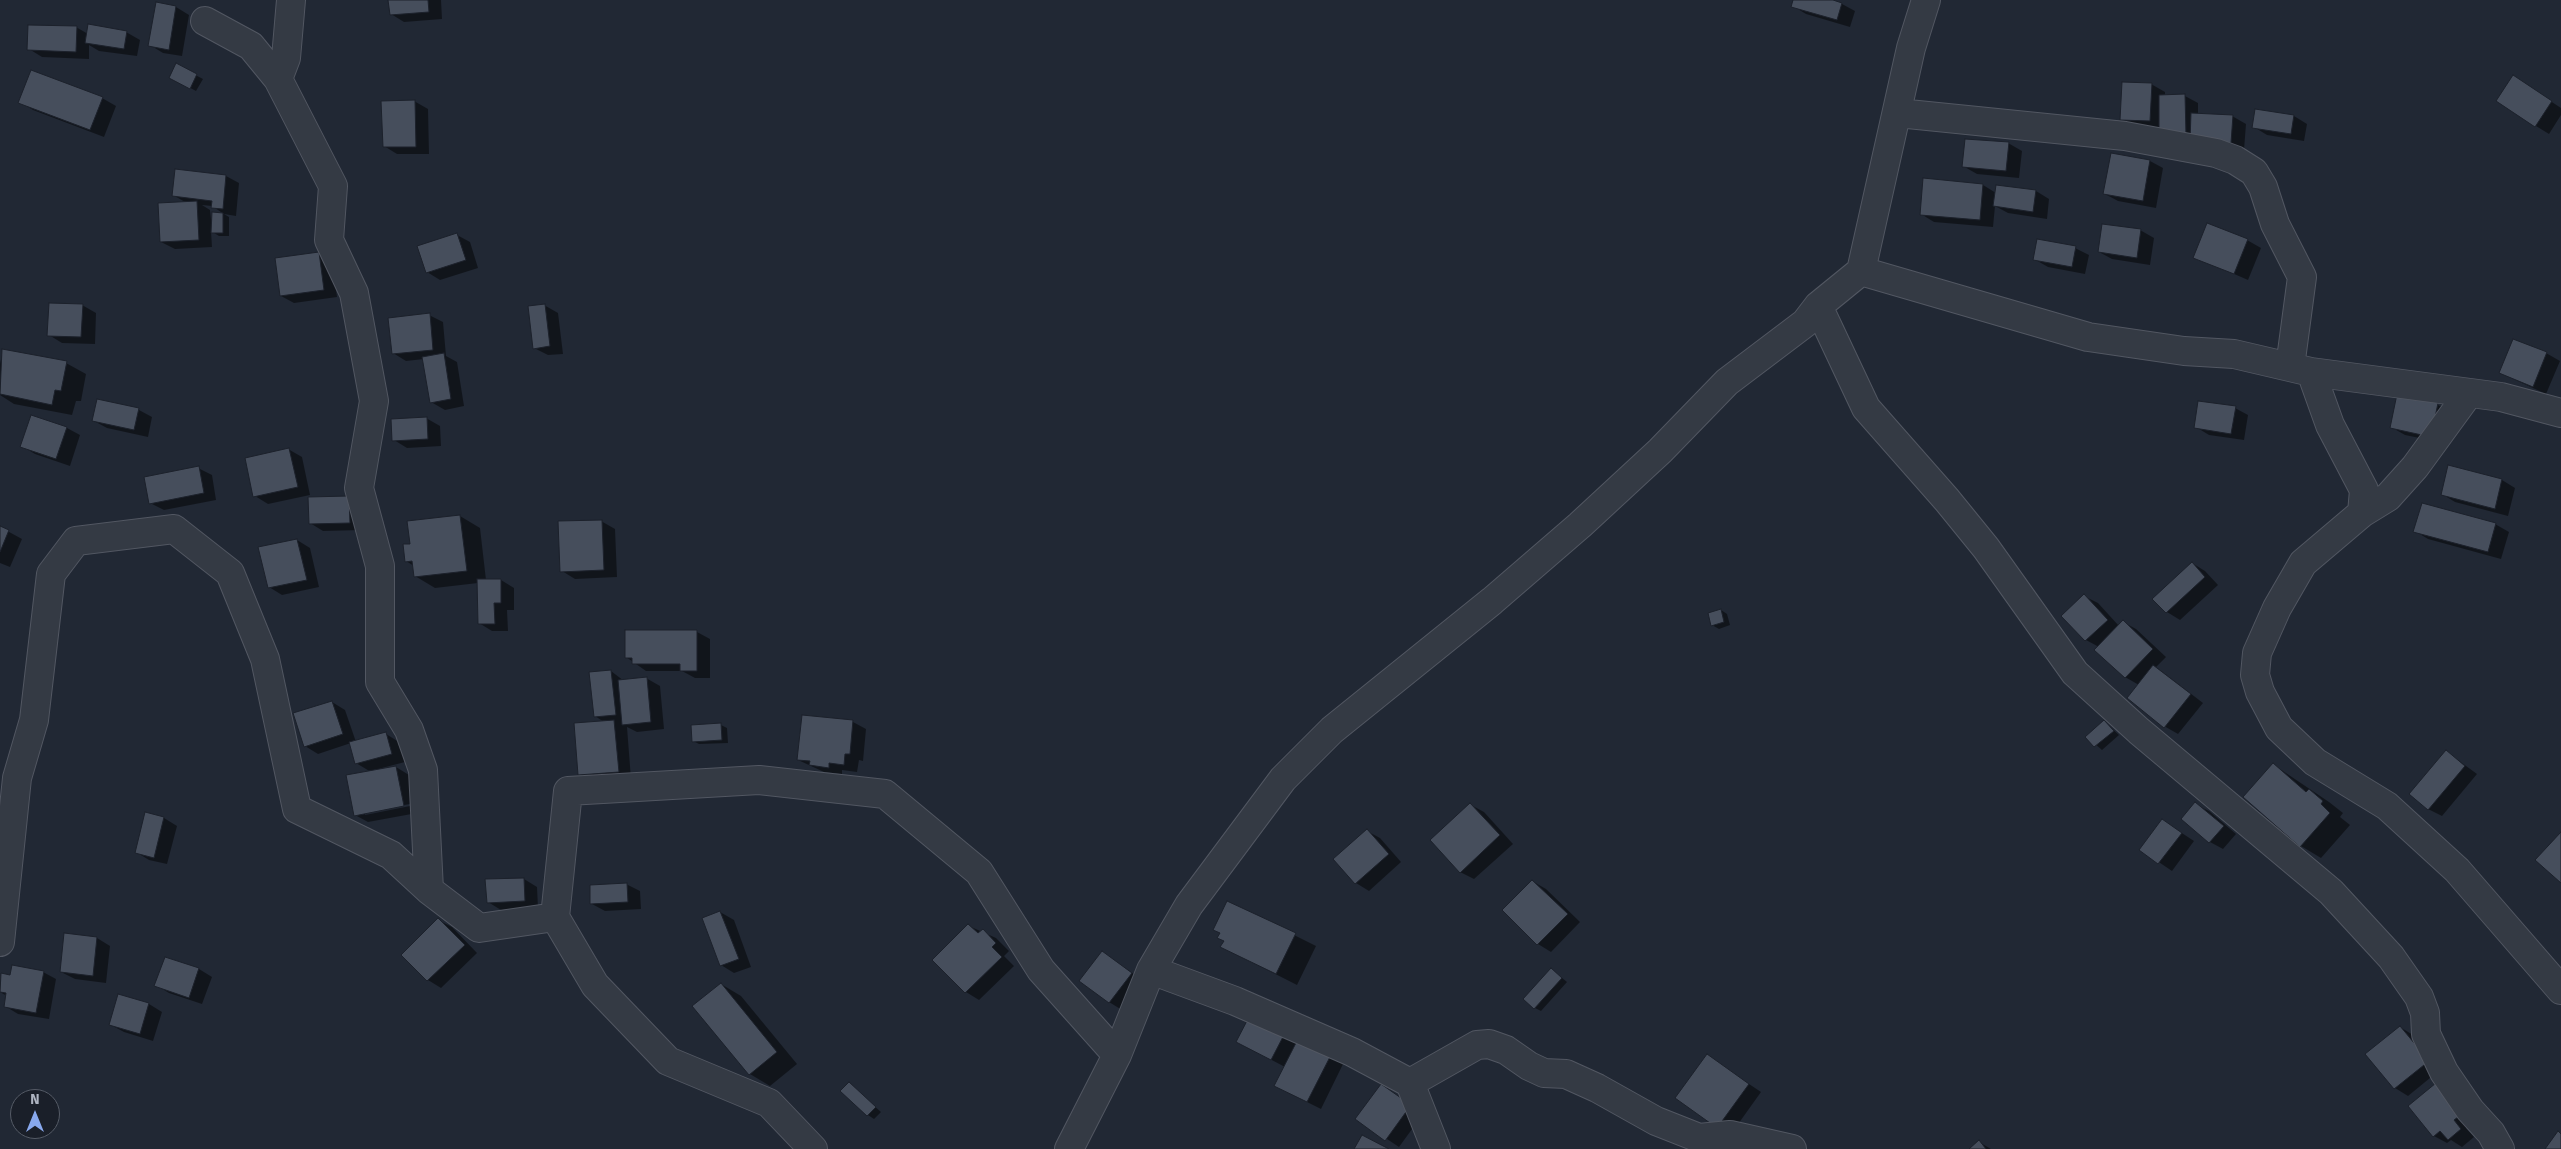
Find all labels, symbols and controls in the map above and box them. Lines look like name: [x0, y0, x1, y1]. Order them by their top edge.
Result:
north arrow: [10, 1089, 60, 1139]
text: N: [30, 1091, 40, 1108]

